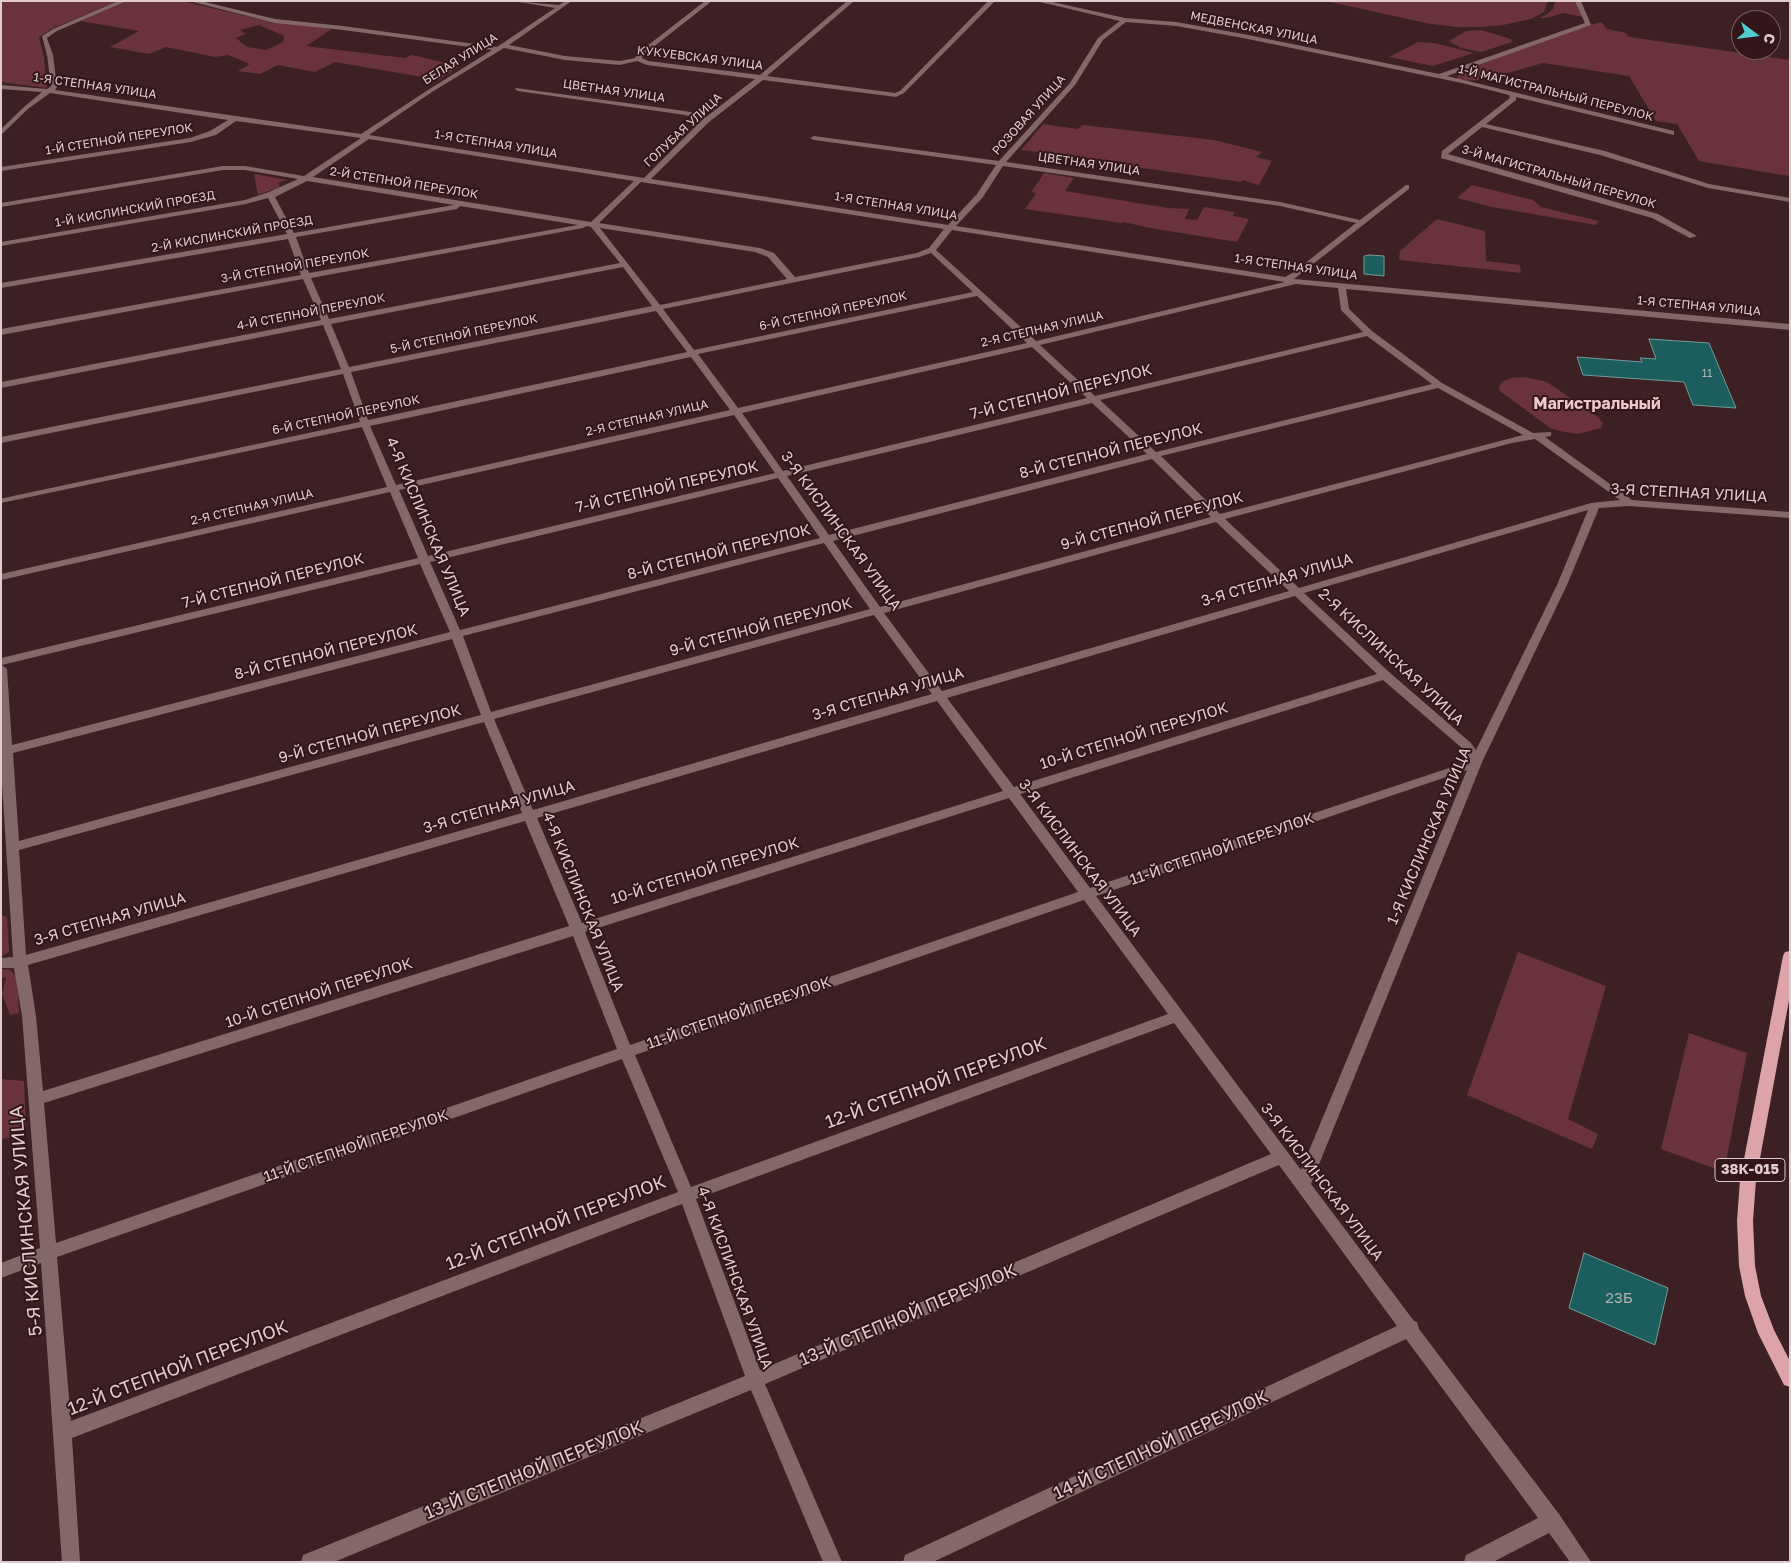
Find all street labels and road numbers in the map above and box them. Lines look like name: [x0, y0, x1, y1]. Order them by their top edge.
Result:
street label: МЕДВЕНСКАЯ УЛИЦА: [1189, 9, 1319, 47]
street label: БЕЛАЯ УЛИЦА: [420, 30, 500, 88]
street label: КУКУЕВСКАЯ УЛИЦА: [636, 43, 764, 73]
street label: 1-Й МАГИСТРАЛЬНЫЙ ПЕРЕУЛОК: [1457, 62, 1655, 124]
street label: 1-Я СТЕПНАЯ УЛИЦА: [32, 70, 158, 102]
street label: РОЗОВАЯ УЛИЦА: [989, 72, 1069, 158]
street label: ЦВЕТНАЯ УЛИЦА: [562, 77, 666, 105]
street label: ГОЛУБАЯ УЛИЦА: [641, 90, 725, 170]
street label: 1-Й СТЕПНОЙ ПЕРЕУЛОК: [44, 120, 194, 158]
street label: 1-Я СТЕПНАЯ УЛИЦА: [434, 127, 558, 161]
street label: 3-Й МАГИСТРАЛЬНЫЙ ПЕРЕУЛОК: [1460, 142, 1658, 212]
street label: ЦВЕТНАЯ УЛИЦА: [1037, 150, 1141, 178]
street label: 2-Й СТЕПНОЙ ПЕРЕУЛОК: [329, 164, 479, 202]
street label: 1-Й КИСЛИНСКИЙ ПРОЕЗД: [54, 188, 216, 230]
street label: 1-Я СТЕПНАЯ УЛИЦА: [834, 189, 958, 223]
street label: 2-Й КИСЛИНСКИЙ ПРОЕЗД: [150, 213, 314, 255]
street label: 3-Й СТЕПНОЙ ПЕРЕУЛОК: [220, 246, 370, 286]
street label: 1-Я СТЕПНАЯ УЛИЦА: [1233, 251, 1359, 283]
street label: 6-Й СТЕПНОЙ ПЕРЕУЛОК: [758, 288, 908, 334]
street label: 4-Й СТЕПНОЙ ПЕРЕУЛОК: [236, 291, 386, 333]
street label: 1-Я СТЕПНАЯ УЛИЦА: [1636, 293, 1762, 319]
street label: 2-Я СТЕПНАЯ УЛИЦА: [979, 308, 1105, 350]
street label: 5-Й СТЕПНОЙ ПЕРЕУЛОК: [389, 311, 539, 357]
street label: 7-Й СТЕПНОЙ ПЕРЕУЛОК: [968, 361, 1154, 423]
street label: 6-Й СТЕПНОЙ ПЕРЕУЛОК: [271, 392, 421, 438]
street label: 2-Я СТЕПНАЯ УЛИЦА: [584, 397, 710, 439]
street label: 8-Й СТЕПНОЙ ПЕРЕУЛОК: [1017, 419, 1205, 483]
street label: 4-Я КИСЛИНСКАЯ УЛИЦА: [382, 435, 474, 619]
street label: 3-Я КИСЛИНСКАЯ УЛИЦА: [777, 448, 905, 614]
street label: 7-Й СТЕПНОЙ ПЕРЕУЛОК: [574, 457, 760, 517]
street label: 3-Я СТЕПНАЯ УЛИЦА: [1610, 480, 1768, 506]
street label: 2-Я СТЕПНАЯ УЛИЦА: [189, 486, 315, 528]
street label: 9-Й СТЕПНОЙ ПЕРЕУЛОК: [1059, 488, 1245, 554]
street label: 8-Й СТЕПНОЙ ПЕРЕУЛОК: [625, 520, 813, 584]
street label: 7-Й СТЕПНОЙ ПЕРЕУЛОК: [180, 550, 366, 612]
street label: 3-Я СТЕПНАЯ УЛИЦА: [1199, 550, 1355, 610]
street label: 2-Я КИСЛИНСКАЯ УЛИЦА: [1315, 585, 1467, 729]
street label: 9-Й СТЕПНОЙ ПЕРЕУЛОК: [668, 594, 854, 660]
street label: 8-Й СТЕПНОЙ ПЕРЕУЛОК: [232, 620, 420, 684]
street label: 3-Я СТЕПНАЯ УЛИЦА: [810, 664, 966, 724]
street label: 10-Й СТЕПНОЙ ПЕРЕУЛОК: [1038, 699, 1230, 773]
street label: 9-Й СТЕПНОЙ ПЕРЕУЛОК: [277, 701, 463, 767]
street label: 1-Я КИСЛИНСКАЯ УЛИЦА: [1383, 745, 1475, 927]
street label: 3-Я КИСЛИНСКАЯ УЛИЦА: [1015, 776, 1145, 940]
street label: 3-Я СТЕПНАЯ УЛИЦА: [421, 777, 577, 837]
street label: 4-Я КИСЛИНСКАЯ УЛИЦА: [539, 809, 627, 995]
street label: 11-Й СТЕПНОЙ ПЕРЕУЛОК: [1128, 809, 1316, 889]
street label: 10-Й СТЕПНОЙ ПЕРЕУЛОК: [609, 834, 801, 908]
street label: 3-Я СТЕПНАЯ УЛИЦА: [32, 889, 188, 949]
street label: 10-Й СТЕПНОЙ ПЕРЕУЛОК: [223, 954, 415, 1032]
street label: 11-Й СТЕПНОЙ ПЕРЕУЛОК: [645, 973, 833, 1053]
street label: 12-Й СТЕПНОЙ ПЕРЕУЛОК: [822, 1033, 1050, 1133]
street label: 3-Я КИСЛИНСКАЯ УЛИЦА: [1257, 1100, 1387, 1264]
street label: 5-Я КИСЛИНСКАЯ УЛИЦА: [5, 1105, 47, 1337]
street label: 11-Й СТЕПНОЙ ПЕРЕУЛОК: [262, 1106, 450, 1186]
road number: 38К-015: [1715, 1158, 1785, 1182]
street label: 12-Й СТЕПНОЙ ПЕРЕУЛОК: [443, 1171, 669, 1275]
street label: 4-Я КИСЛИНСКАЯ УЛИЦА: [694, 1184, 776, 1372]
street label: 13-Й СТЕПНОЙ ПЕРЕУЛОК: [796, 1259, 1020, 1371]
street label: 12-Й СТЕПНОЙ ПЕРЕУЛОК: [65, 1316, 291, 1420]
street label: 14-Й СТЕПНОЙ ПЕРЕУЛОК: [1050, 1386, 1272, 1504]
street label: 13-Й СТЕПНОЙ ПЕРЕУЛОК: [421, 1416, 647, 1524]

